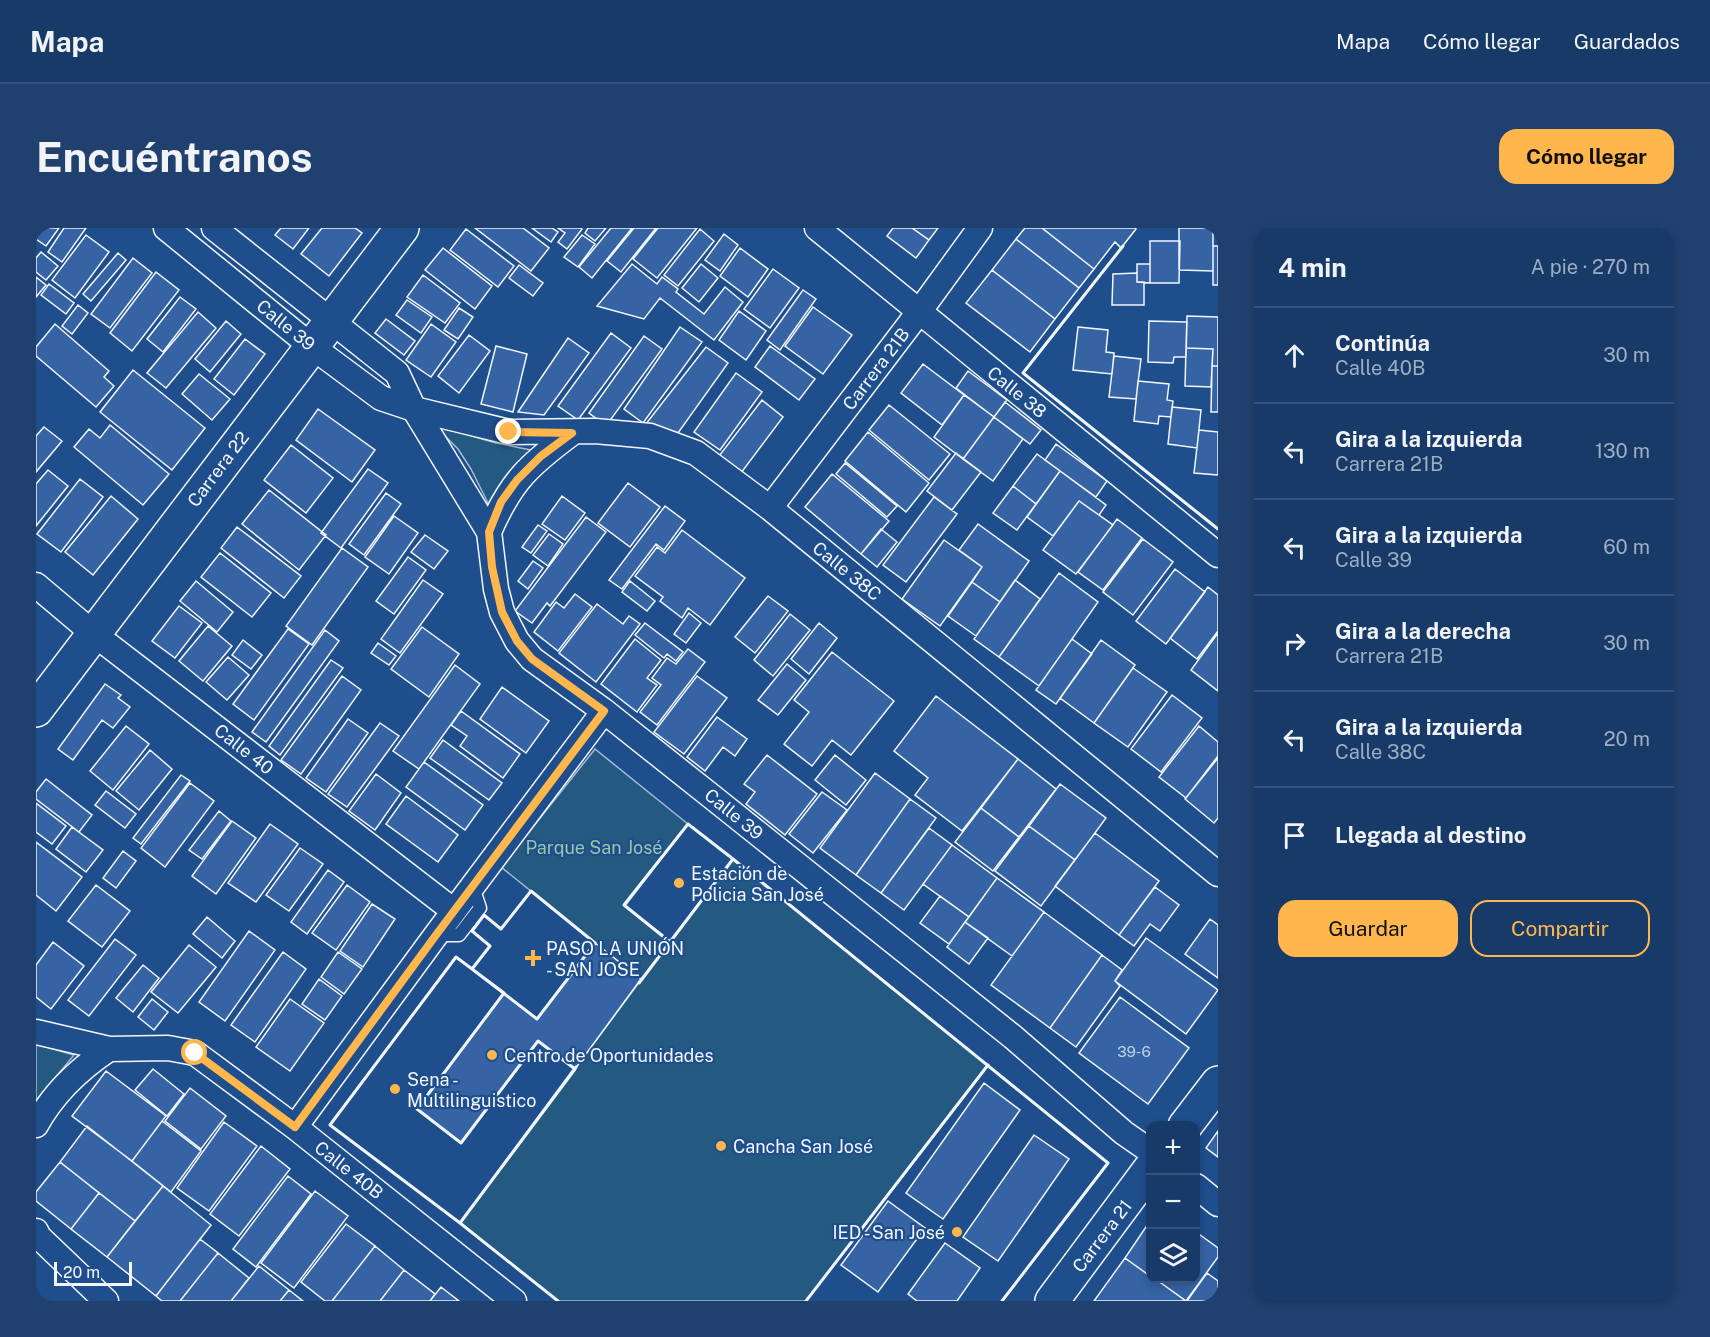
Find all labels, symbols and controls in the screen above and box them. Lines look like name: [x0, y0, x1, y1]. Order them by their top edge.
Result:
text: Mapa: [30, 25, 104, 58]
text: Mapa: [1336, 29, 1390, 54]
text: Cómo llegar: [1423, 29, 1541, 54]
text: Guardados: [1574, 29, 1680, 54]
button: Cómo llegar: [1499, 129, 1674, 184]
text: Encuéntranos: [36, 132, 313, 181]
text: 4 min: [1278, 252, 1347, 283]
text: A pie · 270 m: [1531, 255, 1650, 279]
street label: Calle 39: [252, 295, 320, 355]
street label: Carrera 21B: [838, 324, 914, 414]
text: Continúa: [1335, 330, 1430, 356]
icon: ahead: [1278, 339, 1311, 372]
text: 30 m: [1603, 343, 1650, 367]
text: Calle 40B: [1335, 356, 1425, 380]
street label: Calle 38: [983, 362, 1051, 422]
route end: [495, 418, 521, 444]
text: Gira a la izquierda: [1335, 426, 1522, 452]
street label: Carrera 22: [183, 427, 253, 511]
icon: left: [1278, 435, 1311, 468]
text: 130 m: [1595, 439, 1650, 463]
text: Carrera 21B: [1335, 452, 1443, 476]
text: Gira a la izquierda: [1335, 522, 1522, 548]
icon: left: [1278, 531, 1311, 564]
text: 60 m: [1603, 535, 1650, 559]
street label: Calle 38C: [808, 537, 886, 605]
text: Calle 39: [1335, 548, 1412, 572]
text: Gira a la derecha: [1335, 618, 1511, 644]
icon: right: [1278, 627, 1311, 660]
text: 30 m: [1603, 631, 1650, 655]
text: Carrera 21B: [1335, 644, 1443, 668]
text: Gira a la izquierda: [1335, 714, 1522, 740]
street label: Calle 40: [210, 719, 278, 779]
icon: left: [1278, 723, 1311, 756]
text: 20 m: [1604, 727, 1650, 751]
text: Calle 38C: [1335, 740, 1426, 764]
street label: Calle 39: [700, 784, 768, 844]
icon: arrive: [1278, 819, 1311, 852]
text: Llegada al destino: [1335, 822, 1526, 848]
park label: Parque San José: [526, 837, 662, 858]
place label: Estación de Policia San José: [691, 863, 824, 905]
marker: Estación de Policia San José: [672, 876, 686, 890]
button: Guardar: [1278, 900, 1458, 957]
button: Compartir: [1470, 900, 1650, 957]
place label: PASO LA UNIÓN - SAN JOSE: [546, 937, 684, 980]
marker: PASO LA UNIÓN - SAN JOSE: [524, 949, 542, 967]
route start: [181, 1039, 207, 1065]
house number: 39-6: [1117, 1043, 1151, 1060]
place label: Centro de Oportunidades: [504, 1045, 714, 1066]
marker: Centro de Oportunidades: [485, 1048, 499, 1062]
place label: Sena - Multilinguistico: [407, 1069, 536, 1111]
marker: Sena - Multilinguistico: [388, 1082, 402, 1096]
map controls: [1146, 1121, 1200, 1283]
button: +: [1146, 1121, 1200, 1175]
place label: Cancha San José: [733, 1136, 873, 1157]
street label: Calle 40B: [311, 1137, 387, 1203]
marker: Cancha San José: [714, 1139, 728, 1153]
button: −: [1146, 1175, 1200, 1229]
street label: Carrera 21: [1068, 1196, 1136, 1276]
place label: IED - San José: [832, 1222, 945, 1243]
marker: IED - San José: [950, 1225, 964, 1239]
button: layers: [1146, 1229, 1200, 1283]
scale bar: [54, 1259, 132, 1286]
text: 20 m: [63, 1263, 100, 1282]

